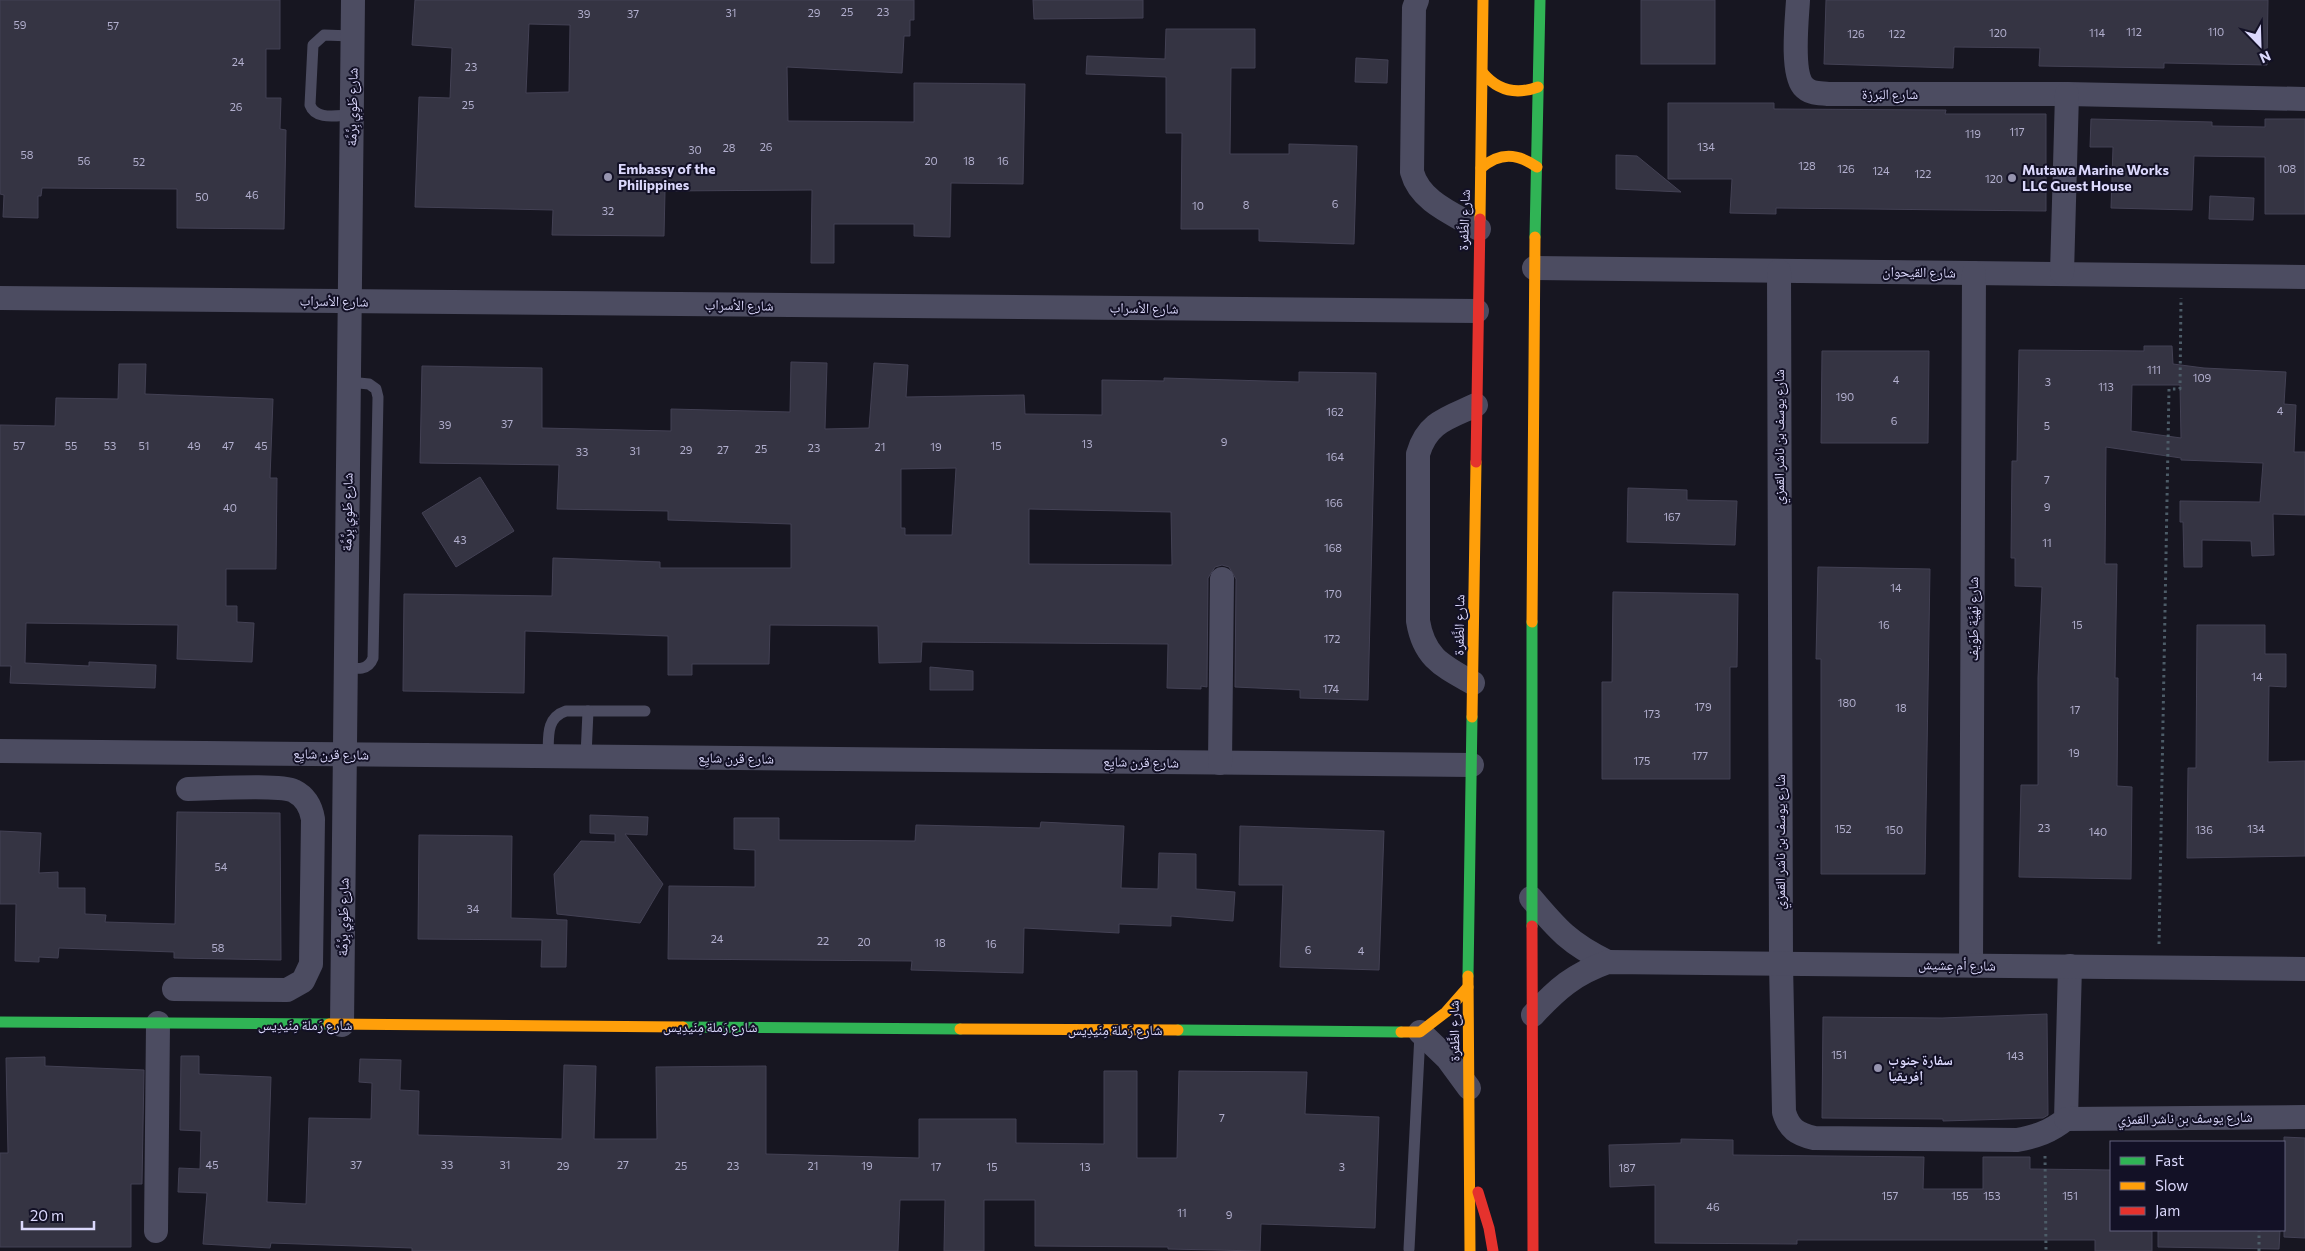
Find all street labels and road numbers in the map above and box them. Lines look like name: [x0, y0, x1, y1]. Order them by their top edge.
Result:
street label: شارع طَوِي بِرِّمَّة: [342, 68, 364, 147]
street label: شارع البَرزة: [1862, 85, 1918, 104]
street label: شارع الظَّفرة: [1454, 189, 1475, 251]
street label: شارع القيحوان: [1882, 262, 1956, 283]
street label: شارع الأسراب: [299, 291, 369, 312]
street label: شارع الأسراب: [704, 295, 774, 316]
street label: شارع الأسراب: [1109, 298, 1179, 319]
street label: شارع يوسف بن ناشر القمزي: [1770, 369, 1791, 505]
street label: شارع طَوِي بِرِّمَّة: [337, 473, 359, 552]
street label: شارع نَهيَّة طَوَيف: [1964, 577, 1983, 661]
street label: شارع الظَّفرة: [1449, 594, 1470, 656]
street label: شارع قرن شايِع: [293, 744, 369, 765]
street label: شارع قرن شايِع: [698, 748, 774, 769]
street label: شارع قرن شايِع: [1103, 752, 1179, 773]
street label: شارع يوسف بن ناشر القمزي: [1771, 774, 1792, 910]
street label: شارع طَوِي بِرِّمَّة: [333, 878, 355, 957]
street label: شارع أم عِشيش: [1918, 955, 1996, 976]
street label: شارع الظَّفرة: [1444, 1000, 1465, 1062]
street label: شارع رَملة مِنَيدِيس: [258, 1016, 352, 1035]
street label: شارع رَملة مِنَيدِيس: [663, 1018, 757, 1037]
street label: شارع رَملة مِنَيدِيس: [1068, 1021, 1162, 1040]
street label: شارع يوسف بن ناشر القمزي: [2117, 1108, 2253, 1131]

